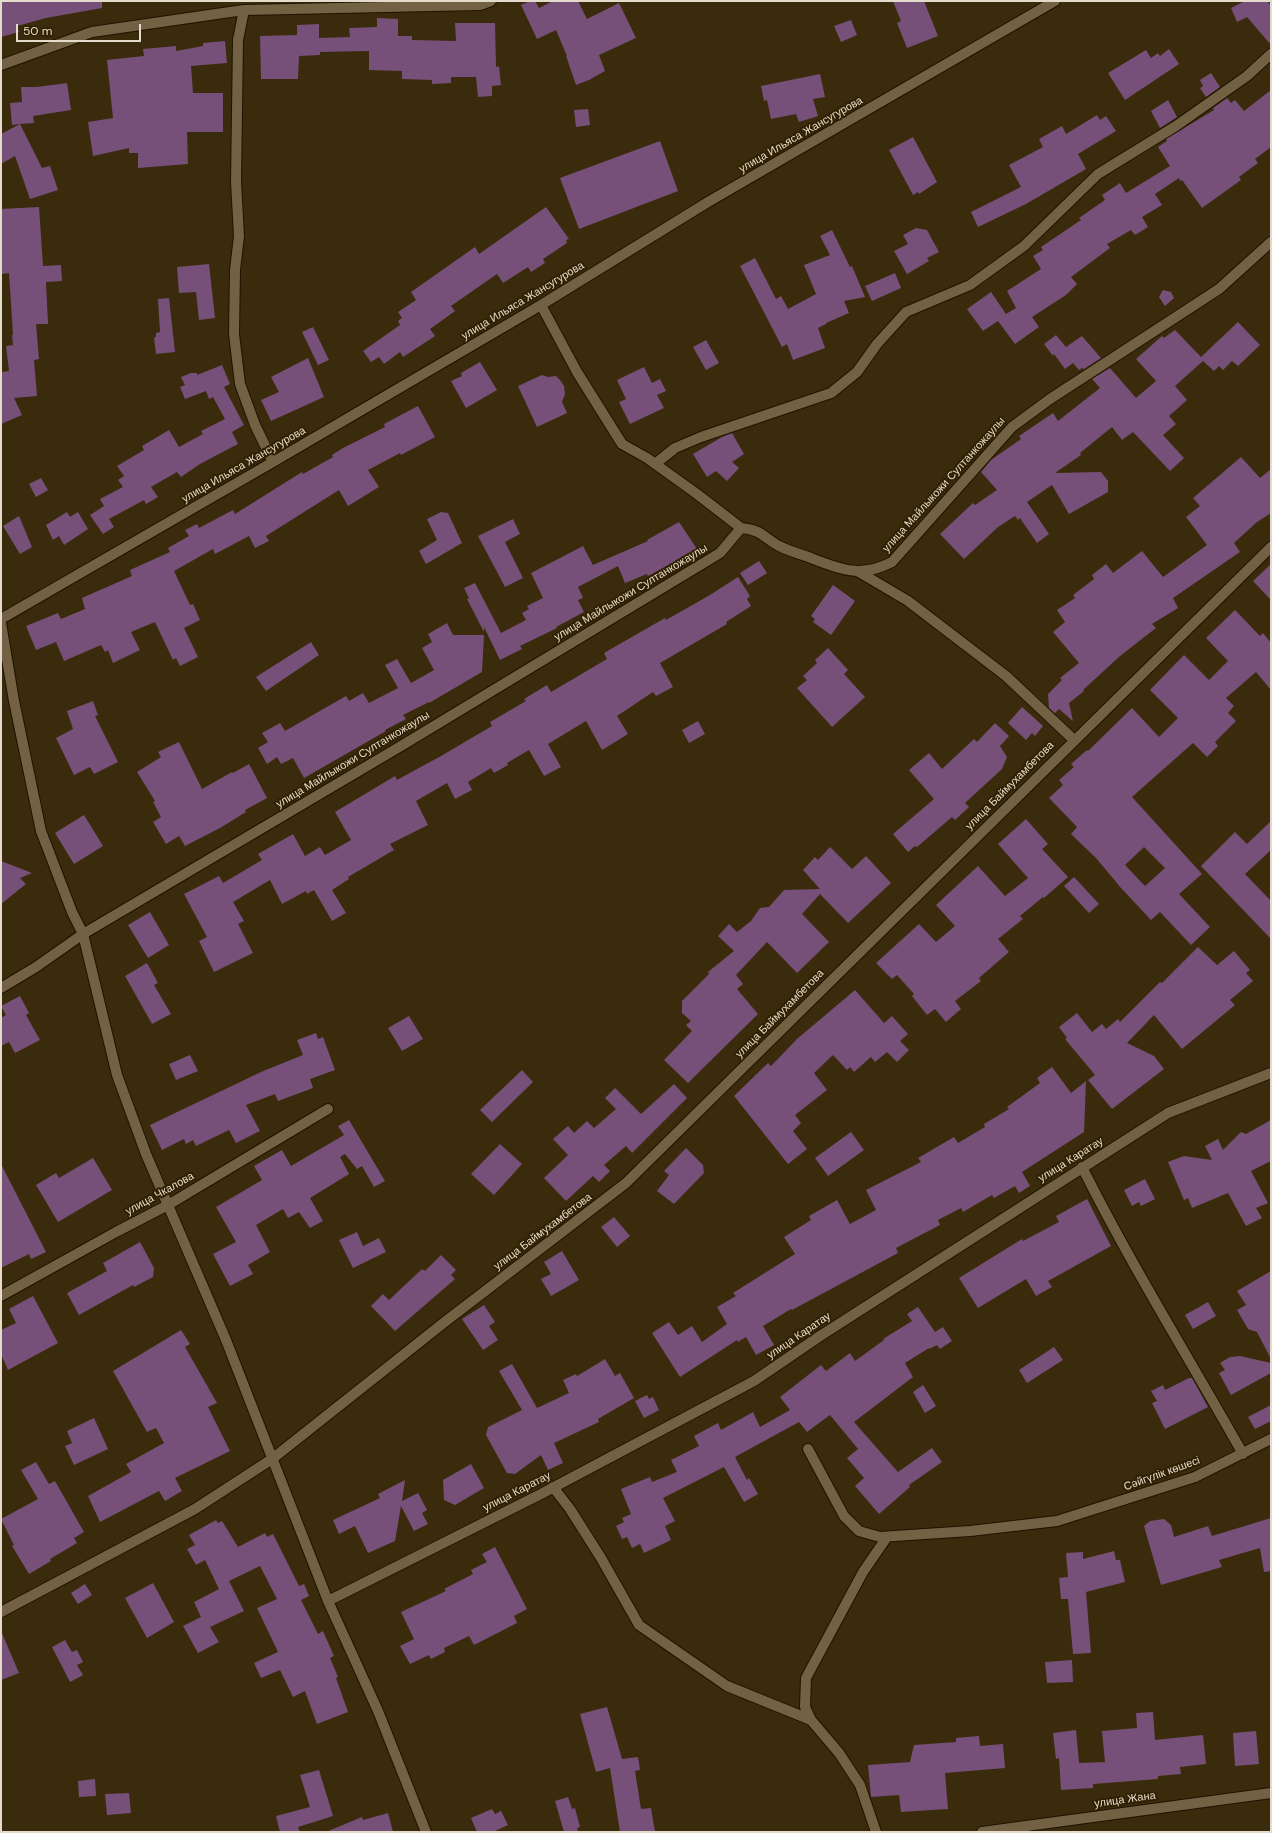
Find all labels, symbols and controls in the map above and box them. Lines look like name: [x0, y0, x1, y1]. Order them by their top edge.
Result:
scale bar: [18, 16, 143, 42]
text: 50 m: [23, 23, 52, 39]
street label: улица Ильяса Жансугурова: [737, 94, 865, 176]
street label: улица Ильяса Жансугурова: [459, 259, 587, 343]
street label: улица Майлыкожи Султанкожаулы: [880, 415, 1008, 555]
street label: улица Ильяса Жансугурова: [180, 424, 308, 506]
street label: улица Майлыкожи Султанкожаулы: [552, 542, 710, 644]
street label: улица Майлыкожи Султанкожаулы: [274, 709, 432, 811]
street label: улица Баймухамбетова: [963, 739, 1057, 833]
street label: улица Баймухамбетова: [733, 967, 827, 1061]
street label: улица Каратау: [1036, 1135, 1106, 1185]
street label: улица Чкалова: [123, 1170, 197, 1218]
street label: улица Баймухамбетова: [491, 1191, 595, 1273]
street label: улица Каратау: [765, 1310, 833, 1362]
street label: Сәйгүлік көшесі: [1122, 1454, 1202, 1494]
street label: улица Каратау: [481, 1469, 553, 1515]
street label: улица Жана: [1094, 1789, 1156, 1811]

